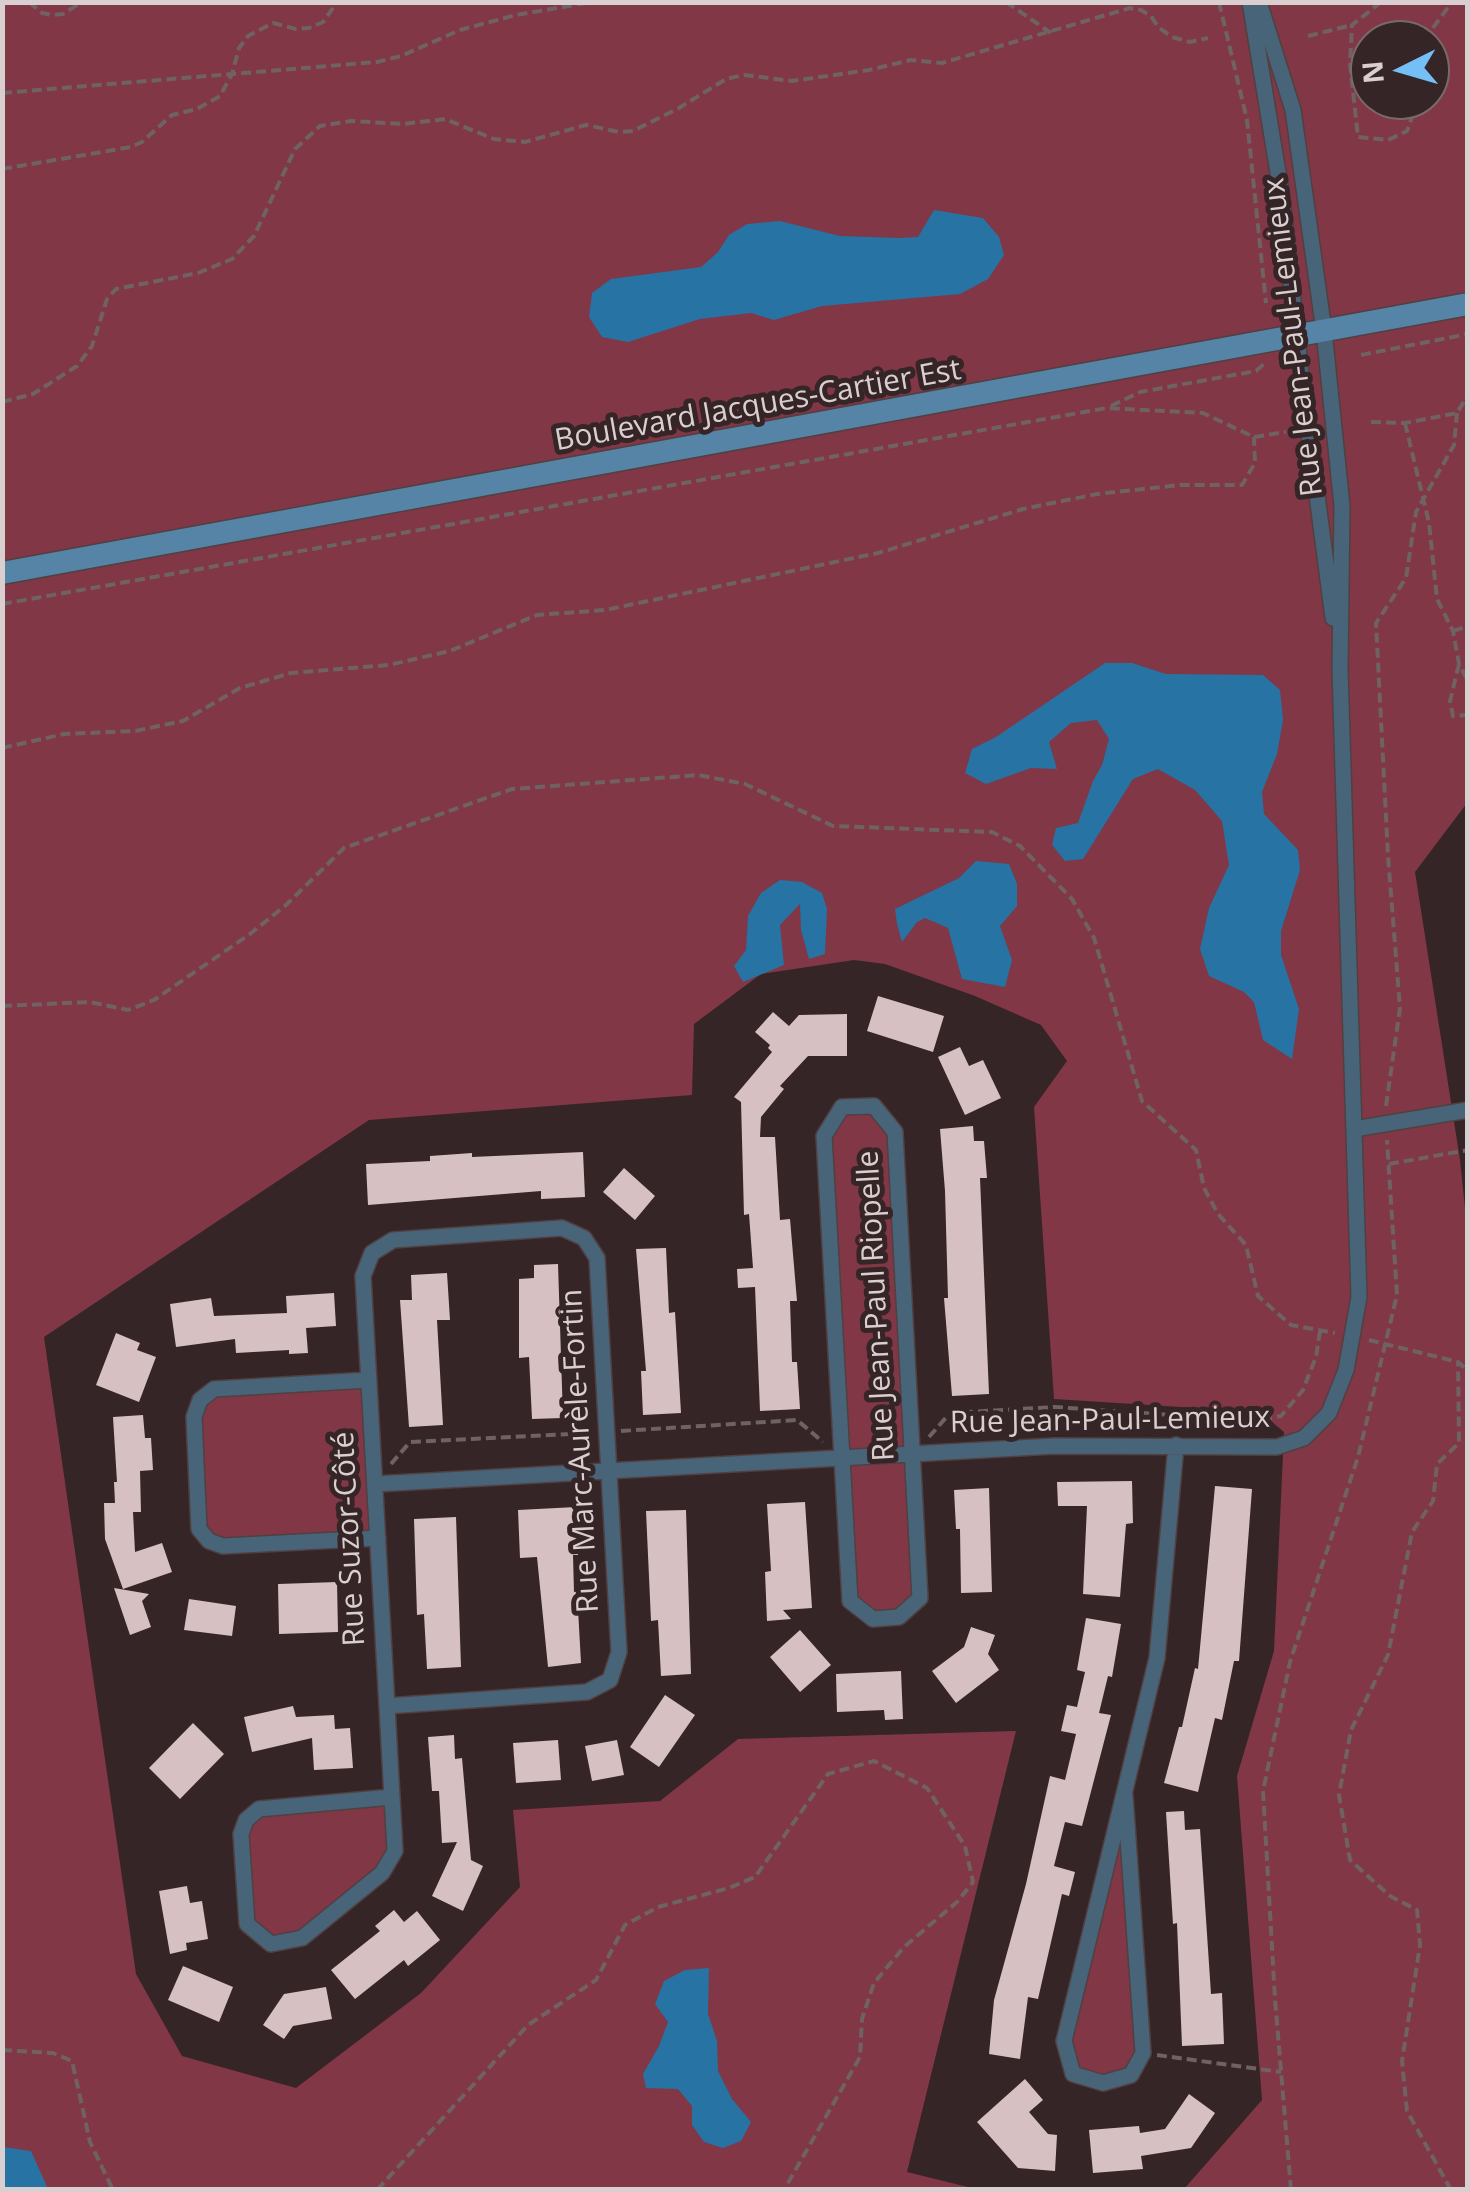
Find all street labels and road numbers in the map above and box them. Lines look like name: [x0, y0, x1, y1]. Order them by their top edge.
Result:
street label: Rue Jean-Paul-Lemieux: [1257, 176, 1331, 498]
street label: Boulevard Jacques-Cartier Est: [552, 353, 964, 459]
street label: Rue Jean-Paul Riopelle: [851, 1150, 903, 1462]
street label: Rue Marc-Aurèle-Fortin: [555, 1288, 607, 1614]
street label: Rue Jean-Paul-Lemieux: [950, 1400, 1270, 1442]
street label: Rue Suzor-Côté: [326, 1431, 374, 1647]

